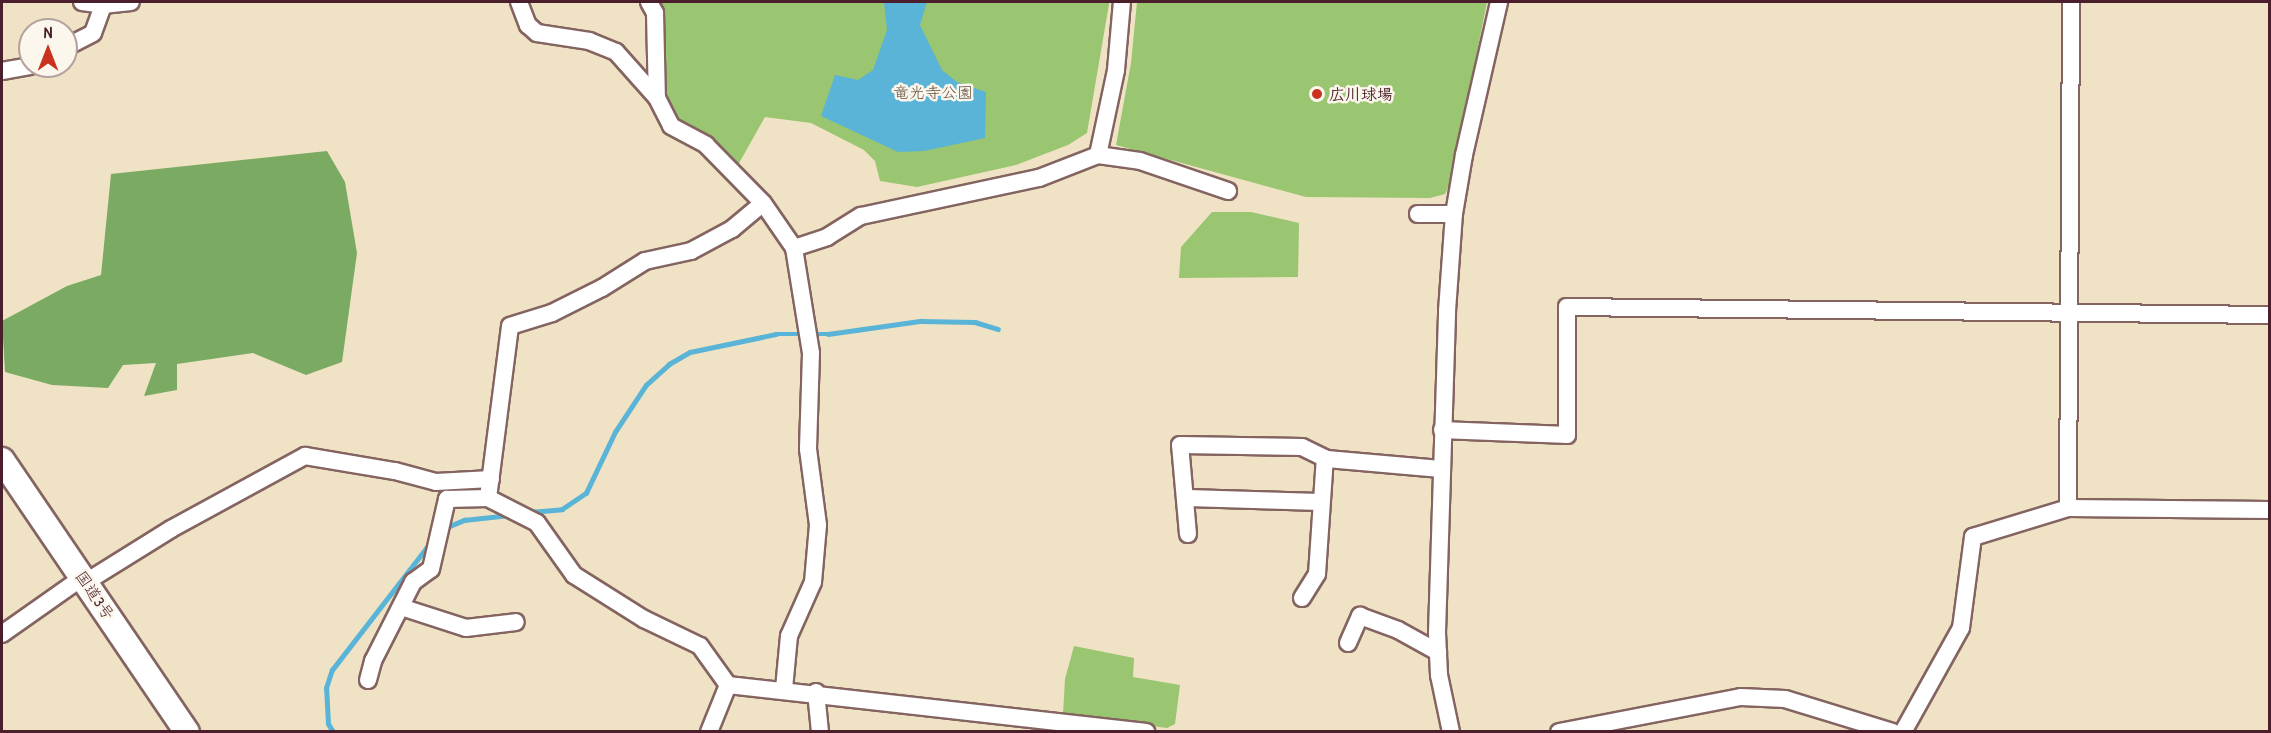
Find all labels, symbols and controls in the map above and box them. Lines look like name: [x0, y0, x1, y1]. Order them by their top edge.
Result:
north arrow: [18, 18, 78, 78]
text: N: [44, 21, 52, 43]
park label: 竜光寺公園: [893, 82, 973, 102]
place label: 広川球場: [1329, 84, 1393, 104]
marker: 広川球場: [1310, 87, 1324, 101]
street label: 国道3号: [72, 567, 118, 623]

